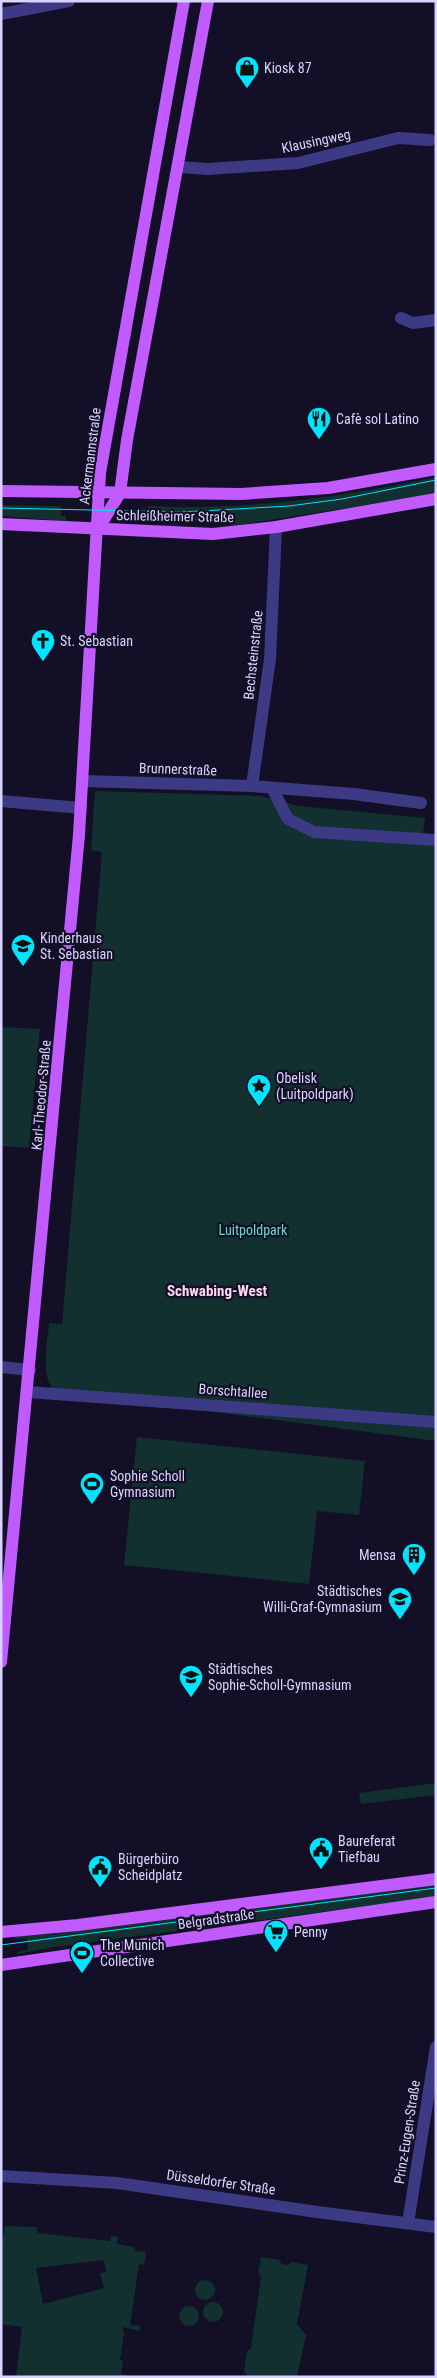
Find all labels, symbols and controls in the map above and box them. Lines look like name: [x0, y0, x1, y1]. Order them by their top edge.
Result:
shop icon: Kiosk 87: [234, 55, 260, 89]
place label: Kiosk 87: [264, 60, 312, 76]
street label: Klausingweg: [280, 126, 352, 156]
street label: Ackermannstraße: [76, 406, 104, 505]
restaurant icon: Cafè sol Latino: [306, 406, 332, 440]
place label: Cafè sol Latino: [336, 411, 419, 427]
street label: Schleißheimer Straße: [116, 507, 235, 525]
street label: Bechsteinstraße: [240, 609, 266, 700]
church icon: St. Sebastian: [30, 628, 56, 662]
place label: St. Sebastian: [60, 633, 133, 649]
street label: Brunnerstraße: [139, 760, 218, 778]
place label: Kinderhaus St. Sebastian: [40, 930, 113, 962]
school or university icon: Kinderhaus St. Sebastian: [10, 933, 36, 967]
street label: Karl-Theodor-Straße: [28, 1039, 54, 1151]
place label: Obelisk (Luitpoldpark): [276, 1070, 354, 1103]
place icon: Obelisk (Luitpoldpark): [246, 1073, 272, 1107]
park label: Luitpoldpark: [219, 1222, 288, 1238]
district label: Schwabing-West: [167, 1282, 267, 1300]
street label: Borschtallee: [198, 1381, 268, 1401]
place label: Sophie Scholl Gymnasium: [110, 1468, 185, 1500]
sports icon: Sophie Scholl Gymnasium: [79, 1471, 105, 1505]
building icon: Mensa: [401, 1542, 427, 1576]
place label: Mensa: [359, 1547, 396, 1563]
place label: Städtisches Willi-Graf-Gymnasium: [263, 1583, 382, 1615]
school or university icon: Städtisches Willi-Graf-Gymnasium: [387, 1586, 413, 1620]
place label: Städtisches Sophie-Scholl-Gymnasium: [208, 1661, 352, 1693]
school or university icon: Städtisches Sophie-Scholl-Gymnasium: [178, 1664, 204, 1698]
place label: Baureferat Tiefbau: [338, 1833, 395, 1865]
public building icon: Baureferat Tiefbau: [308, 1836, 334, 1870]
place label: Bürgerbüro Scheidplatz: [118, 1851, 182, 1883]
public building icon: Bürgerbüro Scheidplatz: [87, 1854, 113, 1888]
street label: Belgradstraße: [177, 1906, 256, 1932]
supermarket icon: Penny: [263, 1919, 289, 1953]
place label: Penny: [294, 1924, 328, 1940]
place label: The Munich Collective: [100, 1937, 164, 1969]
sports icon: The Munich Collective: [69, 1940, 95, 1974]
street label: Prinz-Eugen-Straße: [391, 2079, 423, 2185]
street label: Düsseldorfer Straße: [165, 2166, 277, 2198]

